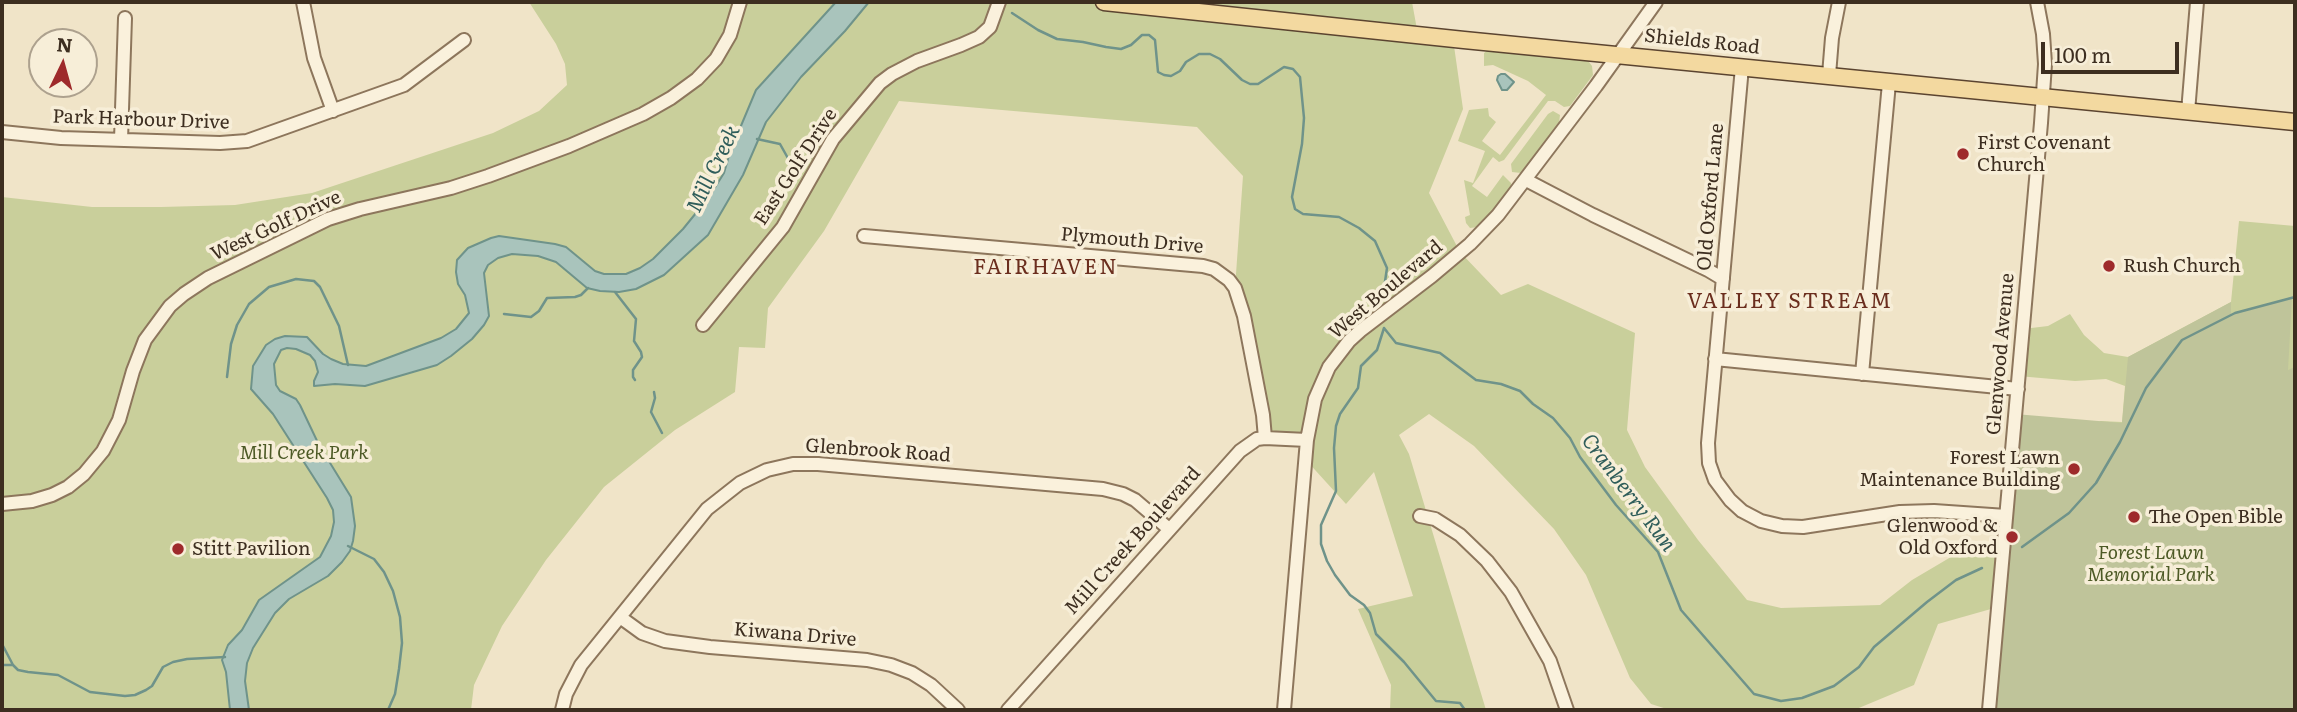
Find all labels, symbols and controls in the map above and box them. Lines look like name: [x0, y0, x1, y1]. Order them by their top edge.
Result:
street label: Shields Road: [1643, 25, 1761, 59]
north arrow: [28, 28, 98, 98]
scale bar: [2045, 28, 2183, 72]
text: N: [55, 29, 74, 59]
text: 100 m: [2054, 38, 2111, 69]
street label: East Golf Drive: [750, 104, 842, 230]
street label: Park Harbour Drive: [52, 106, 230, 134]
water label: Mill Creek: [682, 121, 746, 217]
street label: Old Oxford Lane: [1693, 122, 1729, 272]
place label: First Covenant Church: [1977, 132, 2111, 176]
marker: First Covenant Church: [1955, 146, 1971, 162]
street label: West Golf Drive: [207, 186, 345, 266]
street label: Plymouth Drive: [1060, 223, 1204, 259]
street label: West Boulevard: [1325, 236, 1447, 344]
district label: FAIRHAVEN: [974, 255, 1118, 281]
place label: Rush Church: [2123, 255, 2241, 277]
marker: Rush Church: [2101, 258, 2117, 274]
street label: Glenwood Avenue: [1983, 272, 2019, 436]
district label: VALLEY STREAM: [1689, 289, 1891, 315]
water label: Cranberry Run: [1576, 429, 1680, 557]
street label: Glenbrook Road: [805, 435, 951, 467]
park label: Mill Creek Park: [239, 442, 369, 464]
place label: Forest Lawn Maintenance Building: [1859, 447, 2060, 491]
marker: Forest Lawn Maintenance Building: [2066, 461, 2082, 477]
street label: Mill Creek Boulevard: [1060, 462, 1206, 620]
place label: The Open Bible: [2148, 506, 2283, 528]
marker: The Open Bible: [2126, 509, 2142, 525]
place label: Glenwood & Old Oxford: [1887, 515, 1998, 559]
marker: Glenwood & Old Oxford: [2004, 529, 2020, 545]
place label: Stitt Pavilion: [192, 538, 310, 560]
marker: Stitt Pavilion: [170, 541, 186, 557]
park label: Forest Lawn Memorial Park: [2087, 542, 2215, 586]
street label: Kiwana Drive: [733, 618, 857, 652]

